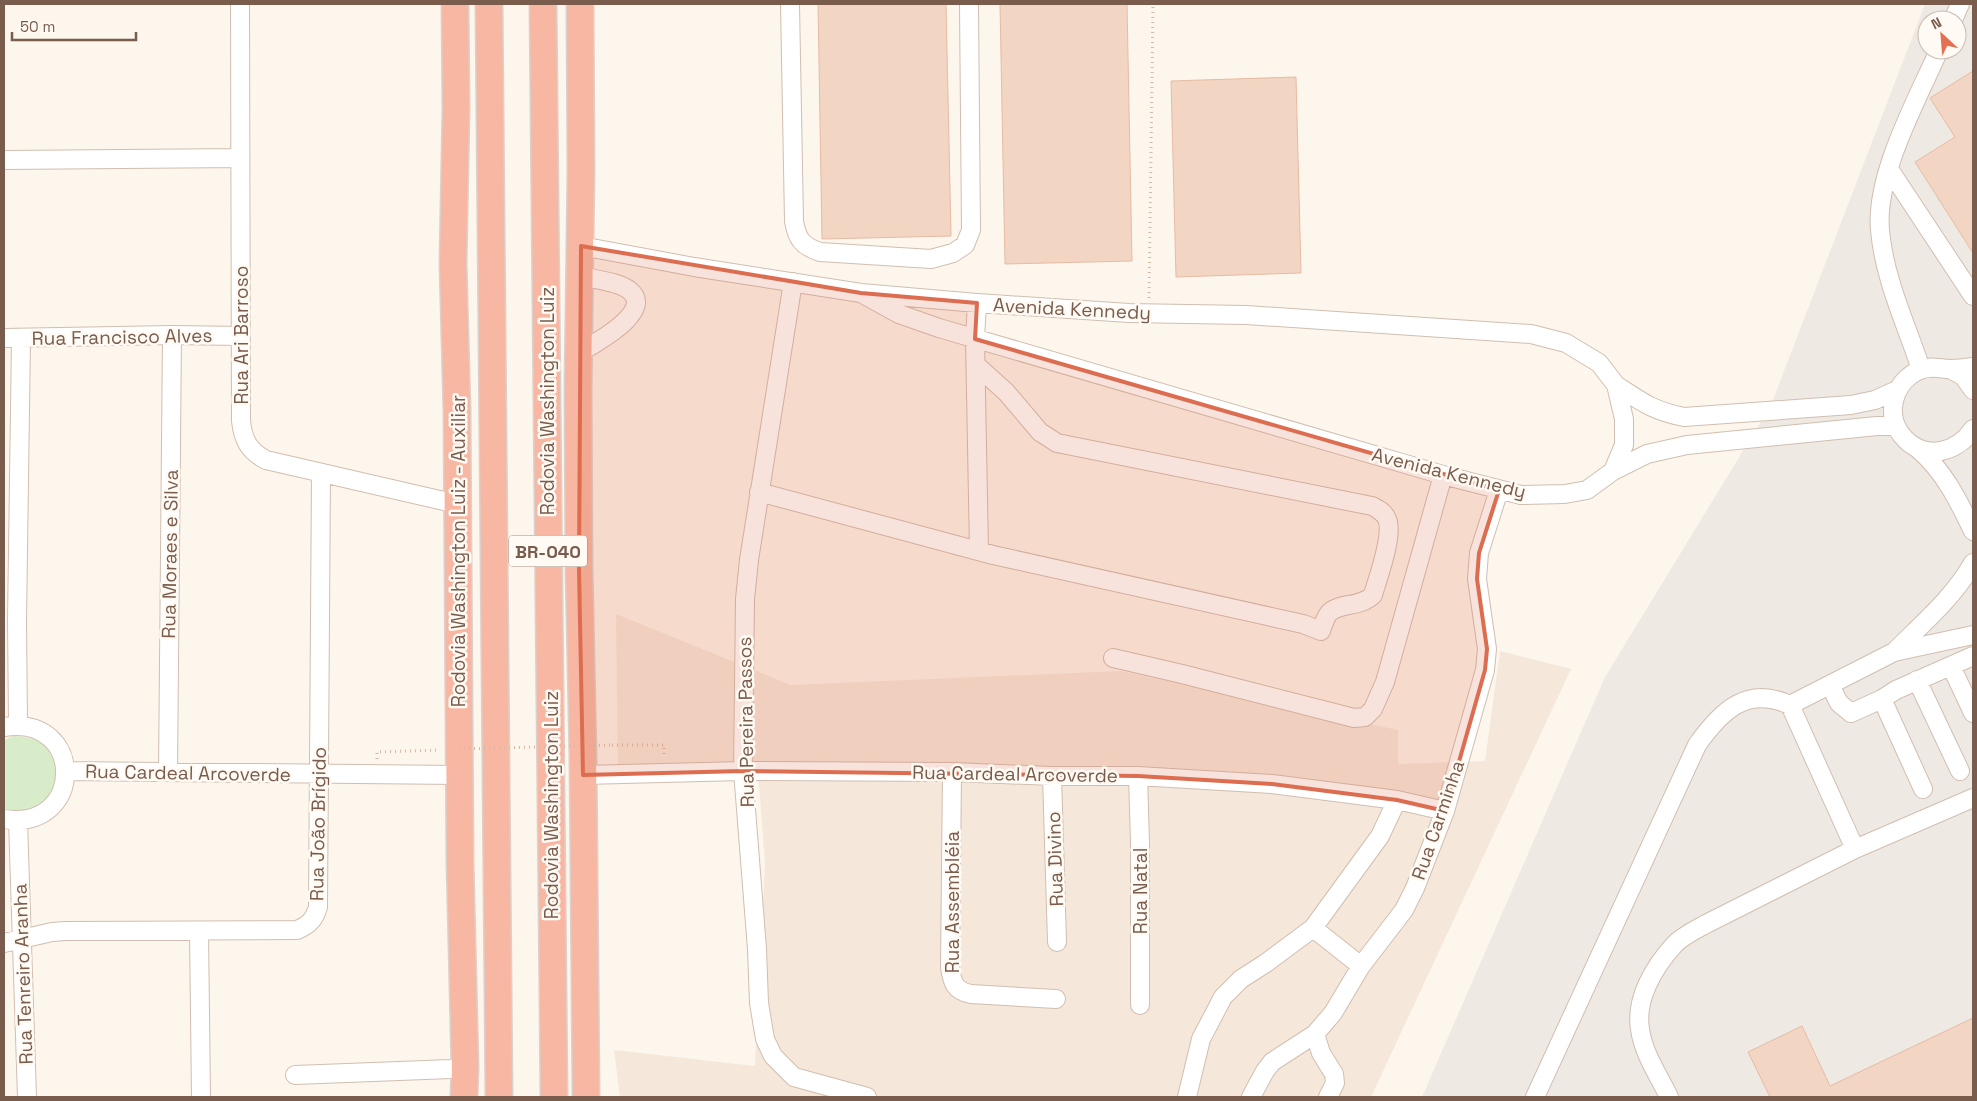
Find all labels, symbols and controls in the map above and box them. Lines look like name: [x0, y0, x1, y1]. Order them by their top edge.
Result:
scale bar: [12, 10, 136, 42]
north arrow: [1917, 10, 1967, 60]
text: N: [1928, 13, 1944, 33]
text: 50 m: [20, 17, 55, 36]
street label: Rua Ari Barroso: [229, 266, 254, 404]
street label: Rodovia Washington Luiz: [535, 287, 560, 515]
street label: Avenida Kennedy: [992, 292, 1152, 326]
street label: Rua Francisco Alves: [31, 323, 213, 351]
street label: Rodovia Washington Luiz - Auxiliar: [446, 395, 471, 707]
street label: Avenida Kennedy: [1369, 442, 1529, 504]
street label: Rua Moraes e Silva: [156, 469, 184, 639]
road number: BR-040: [509, 536, 587, 566]
street label: Rua Pereira Passos: [732, 636, 760, 808]
street label: Rodovia Washington Luiz: [539, 691, 564, 919]
street label: Rua João Brígido: [304, 747, 332, 901]
street label: Rua Carminha: [1406, 757, 1470, 883]
street label: Rua Cardeal Arcoverde: [85, 759, 291, 787]
street label: Rua Cardeal Arcoverde: [912, 760, 1118, 788]
street label: Rua Divino: [1041, 811, 1069, 907]
street label: Rua Assembléia: [940, 831, 965, 973]
street label: Rua Natal: [1128, 848, 1153, 934]
street label: Rua Tenreiro Aranha: [7, 883, 39, 1065]

